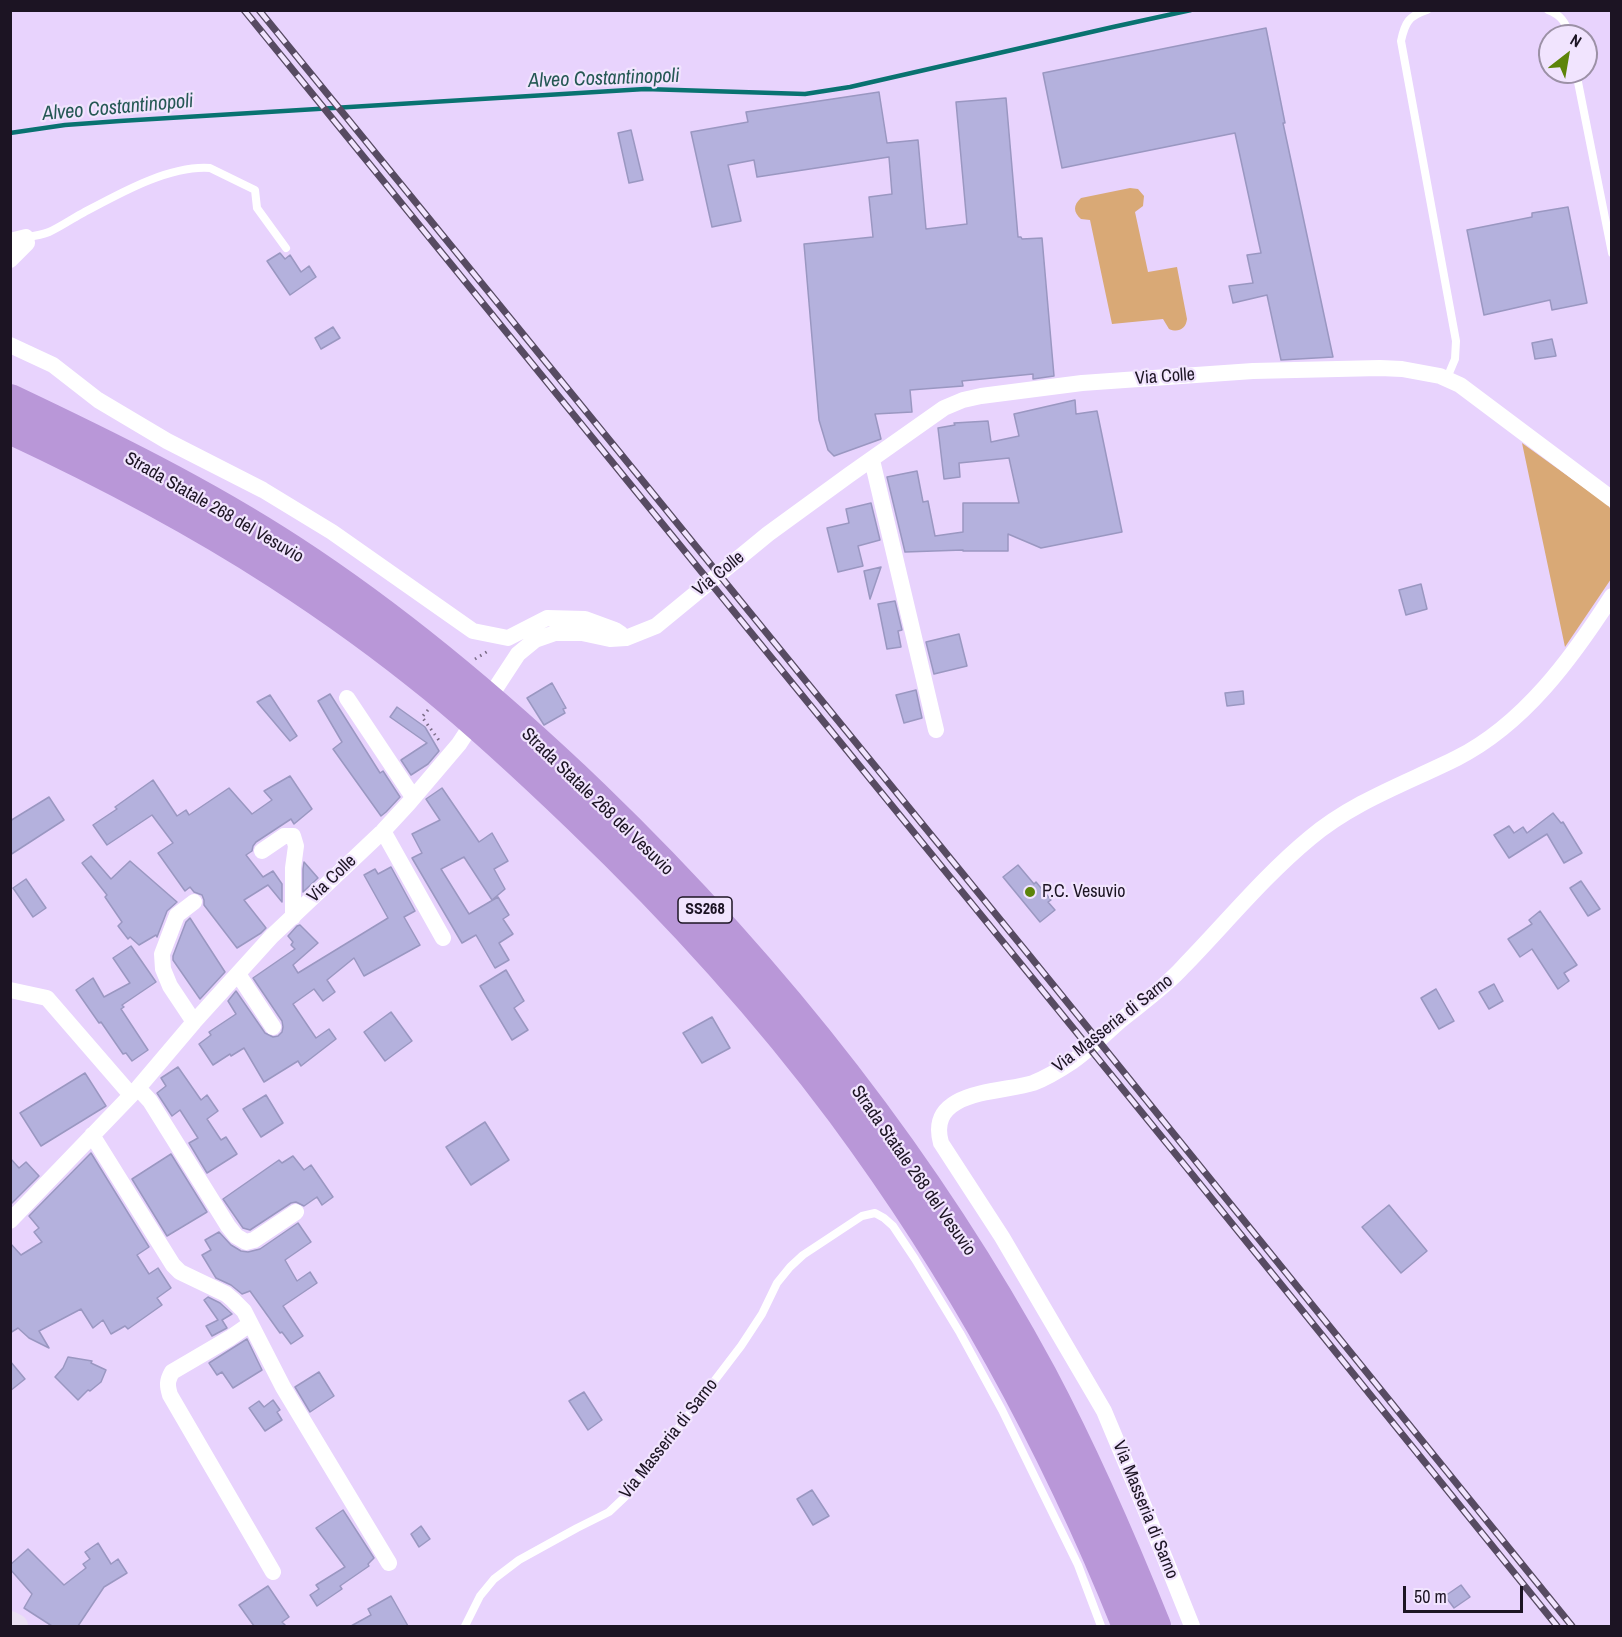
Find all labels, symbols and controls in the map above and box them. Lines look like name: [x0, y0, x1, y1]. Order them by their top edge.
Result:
north arrow: [1538, 24, 1598, 84]
text: N: [1567, 28, 1586, 52]
water label: Alveo Costantinopoli: [528, 64, 680, 94]
water label: Alveo Costantinopoli: [42, 89, 194, 127]
street label: Via Colle: [1135, 364, 1195, 390]
street label: Strada Statale 268 del Vesuvio: [121, 448, 307, 568]
street label: Via Colle: [689, 547, 749, 601]
street label: Strada Statale 268 del Vesuvio: [517, 724, 677, 880]
street label: Via Colle: [303, 851, 361, 907]
place label: P.C. Vesuvio: [1042, 881, 1125, 903]
marker: P.C. Vesuvio: [1023, 885, 1037, 899]
road number: SS268: [678, 897, 732, 923]
street label: Via Masseria di Sarno: [1049, 970, 1177, 1078]
street label: Strada Statale 268 del Vesuvio: [846, 1082, 980, 1260]
street label: Via Masseria di Sarno: [615, 1375, 723, 1503]
street label: Via Masseria di Sarno: [1108, 1438, 1182, 1582]
scale bar: [1406, 1574, 1526, 1612]
text: 50 m: [1414, 1584, 1447, 1609]

